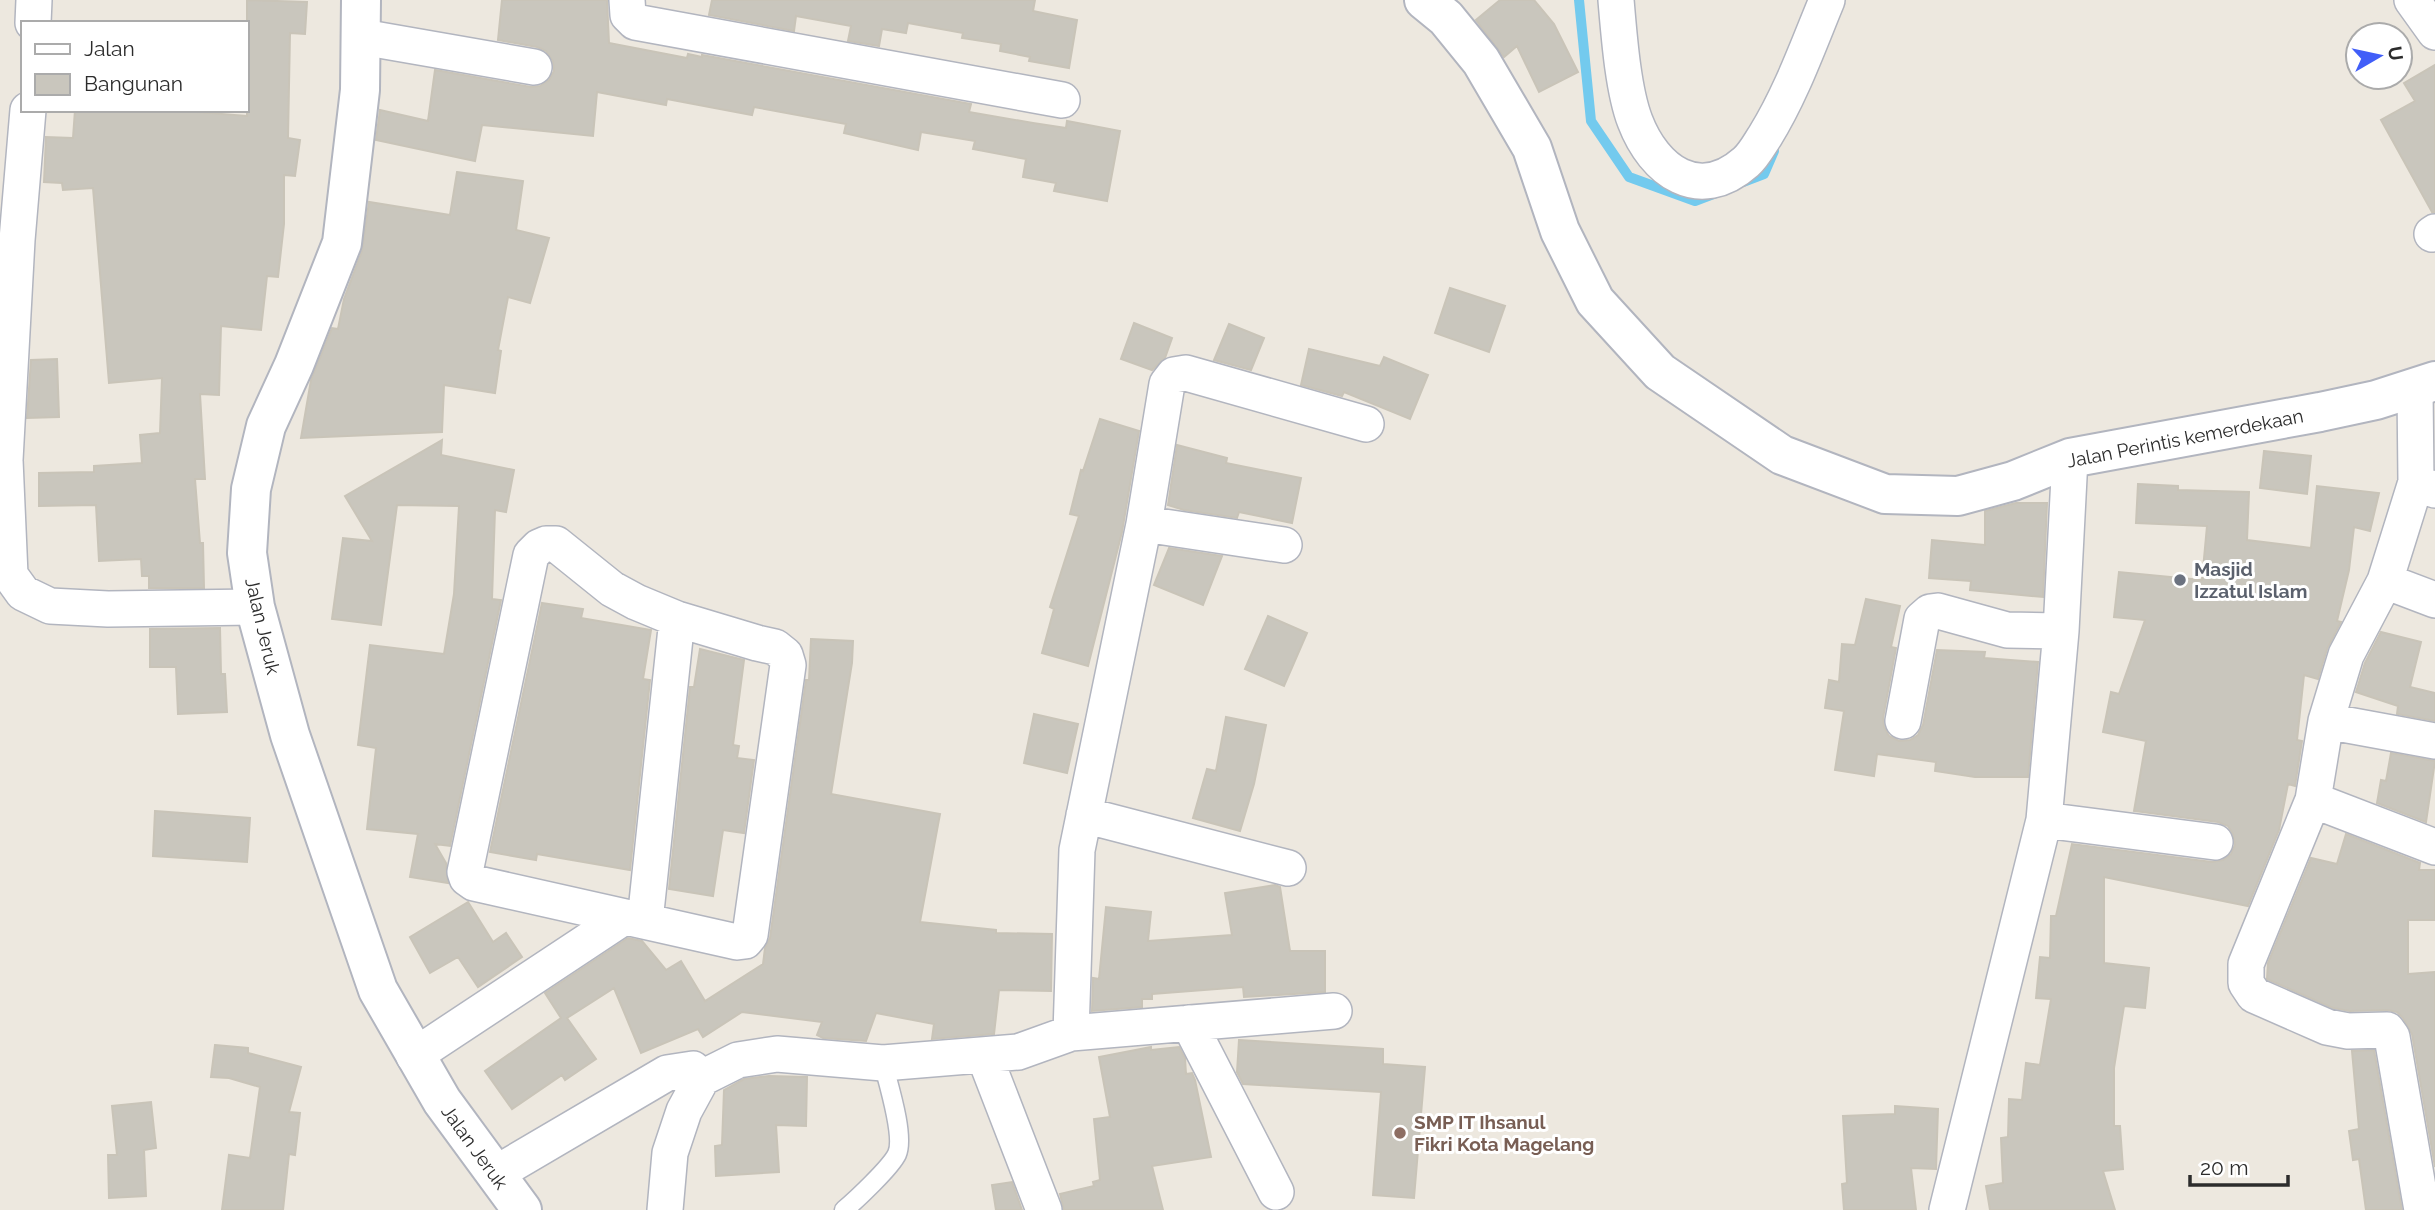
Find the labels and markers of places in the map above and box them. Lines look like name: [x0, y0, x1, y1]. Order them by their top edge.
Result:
place label: Masjid Izzatul Islam: [2194, 558, 2307, 602]
marker: Masjid Izzatul Islam: [2172, 572, 2188, 588]
place label: SMP IT Ihsanul Fikri Kota Magelang: [1414, 1111, 1594, 1155]
marker: SMP IT Ihsanul Fikri Kota Magelang: [1392, 1125, 1408, 1141]

